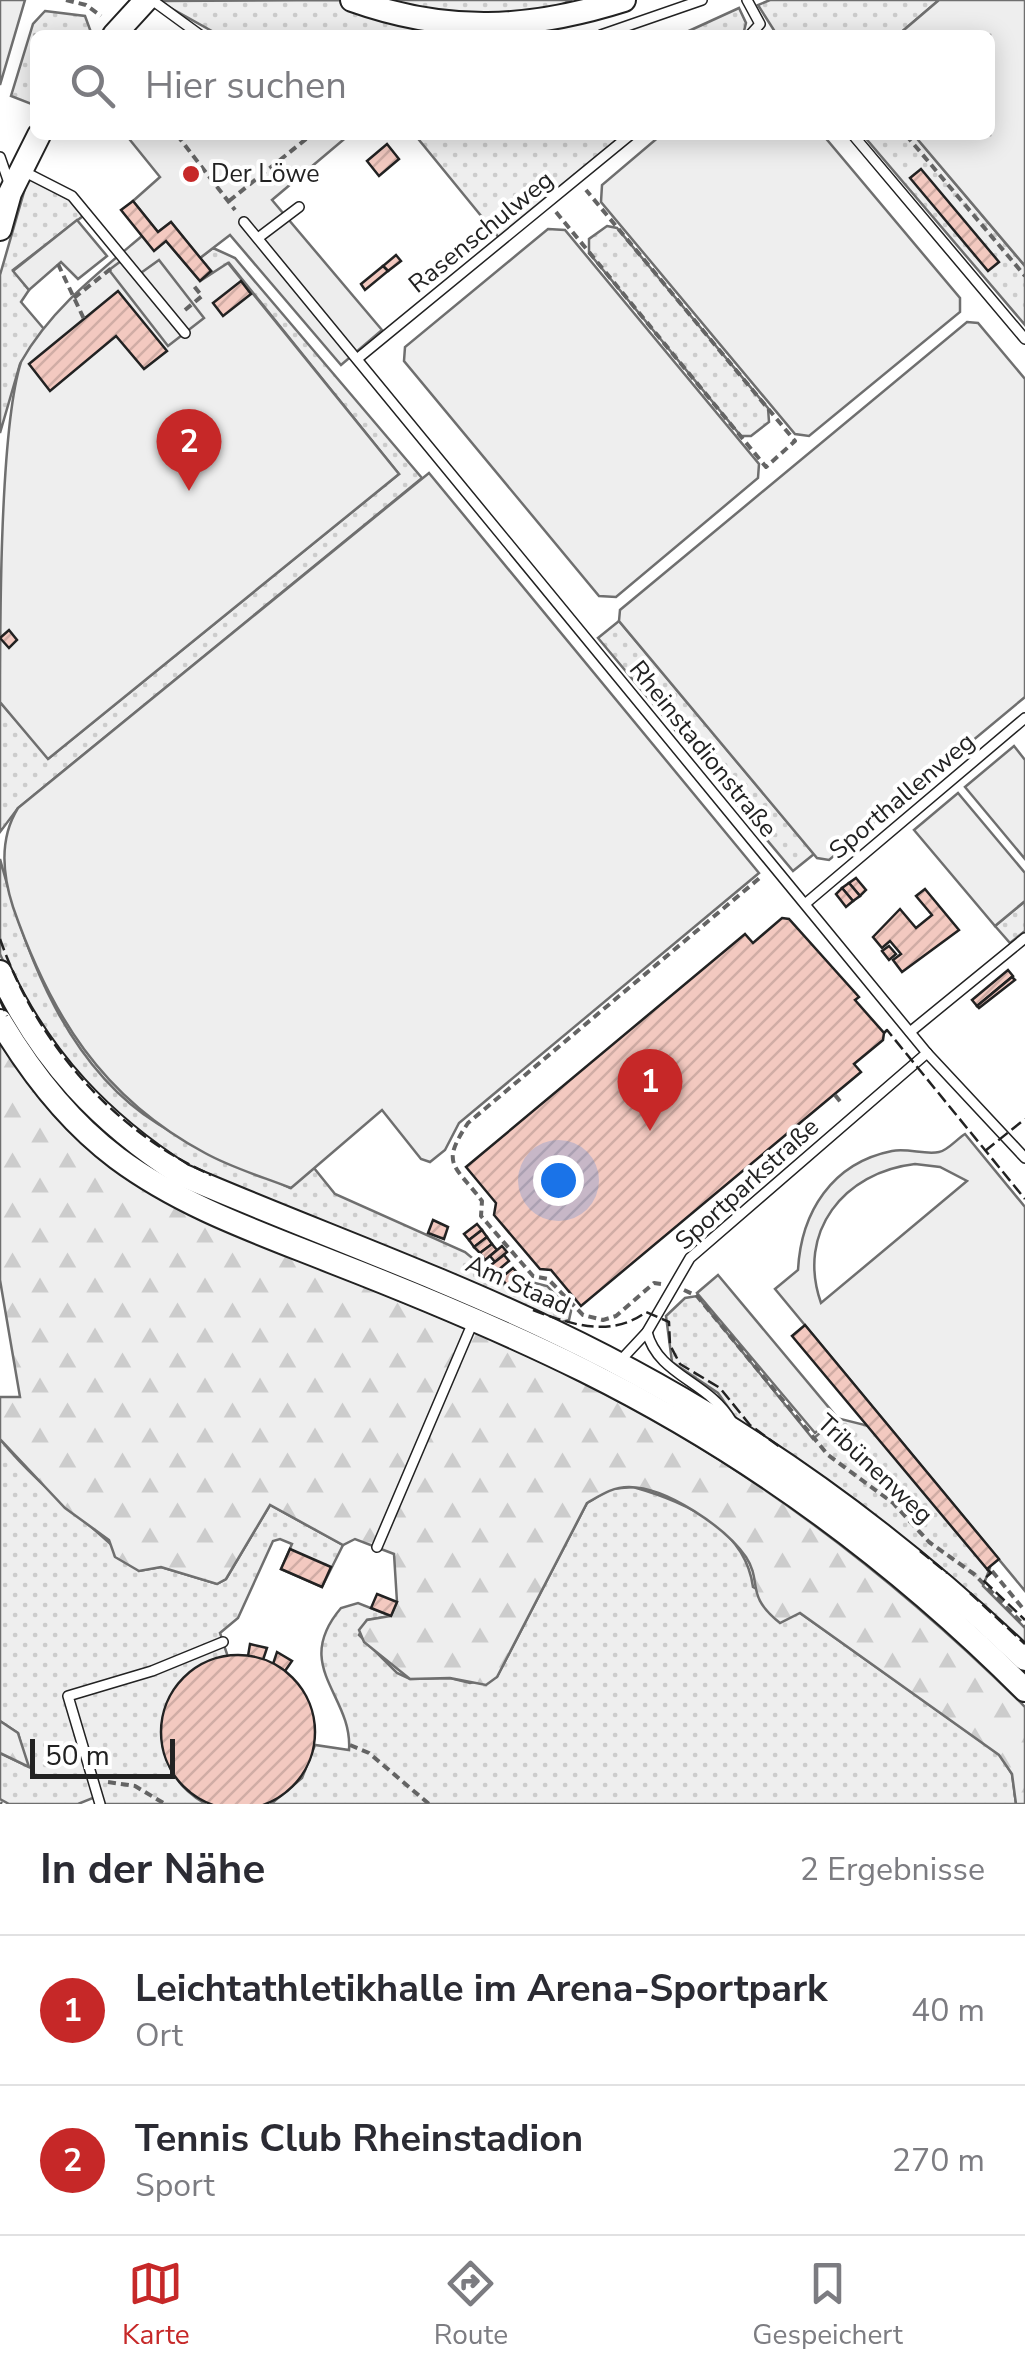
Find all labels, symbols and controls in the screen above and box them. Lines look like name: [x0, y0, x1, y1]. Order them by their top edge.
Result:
search box: [30, 30, 995, 140]
icon: search: [65, 58, 120, 113]
text: Hier suchen: [145, 60, 347, 111]
place label: Der Löwe: [211, 157, 320, 191]
marker: Der Löwe: [180, 163, 202, 185]
street label: Rasenschulweg: [401, 163, 561, 301]
pin: 2: [156, 408, 222, 491]
street label: Rheinstadionstraße: [621, 654, 785, 844]
street label: Sporthallenweg: [822, 725, 982, 867]
pin: 1: [618, 1048, 682, 1131]
street label: Sportparkstraße: [668, 1110, 826, 1258]
your location: [533, 1155, 584, 1206]
street label: Am Staad: [460, 1247, 576, 1323]
street label: Tribünenweg: [810, 1406, 940, 1532]
scale bar: [30, 1734, 175, 1778]
text: 50 m: [45, 1737, 110, 1775]
text: In der Nähe: [40, 1841, 265, 1898]
text: 2 Ergebnisse: [800, 1848, 985, 1891]
text: Leichtathletikhalle im Arena-Sportpark: [135, 1963, 827, 2014]
text: 1: [63, 1989, 82, 2032]
text: 40 m: [911, 1989, 985, 2032]
text: Ort: [135, 2014, 183, 2057]
text: Tennis Club Rheinstadion: [135, 2113, 583, 2164]
text: 2: [63, 2139, 82, 2182]
text: 270 m: [892, 2139, 985, 2182]
text: Sport: [135, 2164, 215, 2207]
tab: Karte: [122, 2256, 190, 2354]
tab: Route: [434, 2256, 508, 2354]
tab: Gespeichert: [752, 2256, 903, 2354]

